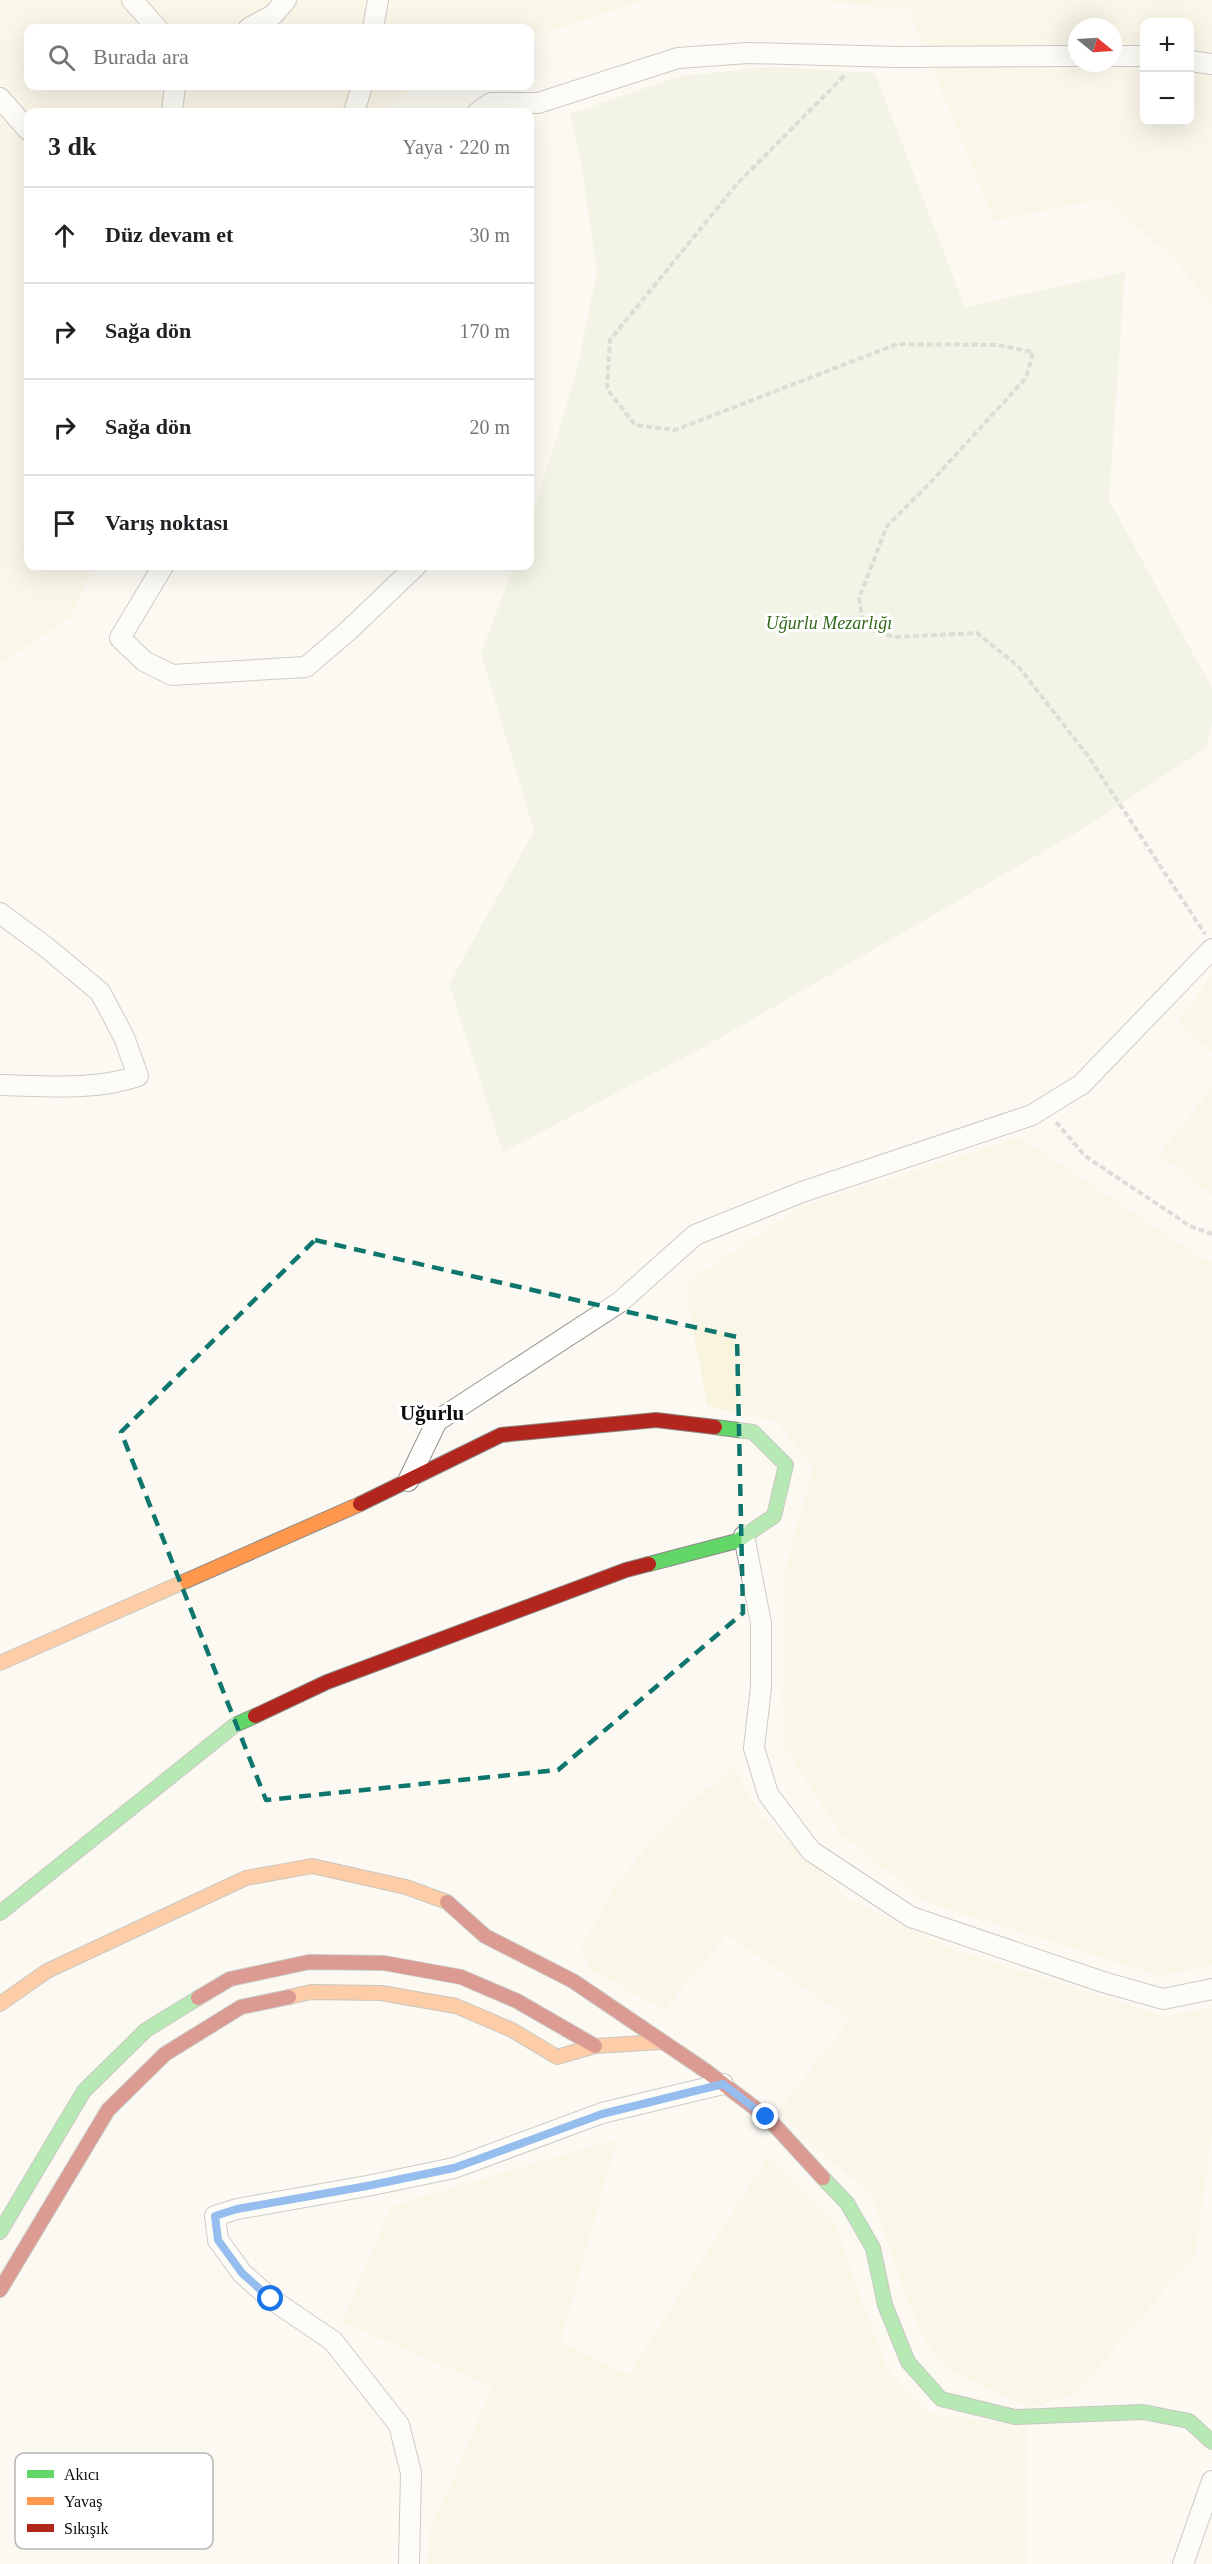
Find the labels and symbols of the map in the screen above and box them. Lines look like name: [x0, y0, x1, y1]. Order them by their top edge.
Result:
north arrow: [1068, 18, 1122, 72]
park label: Uğurlu Mezarlığı: [766, 613, 892, 633]
district label: Uğurlu: [400, 1401, 464, 1425]
route end: [752, 2103, 778, 2129]
route start: [257, 2285, 283, 2311]
legend: [15, 2453, 213, 2549]
text: Akıcı: [64, 2466, 100, 2483]
text: Yavaş: [64, 2493, 102, 2511]
text: Sıkışık: [64, 2520, 108, 2538]

